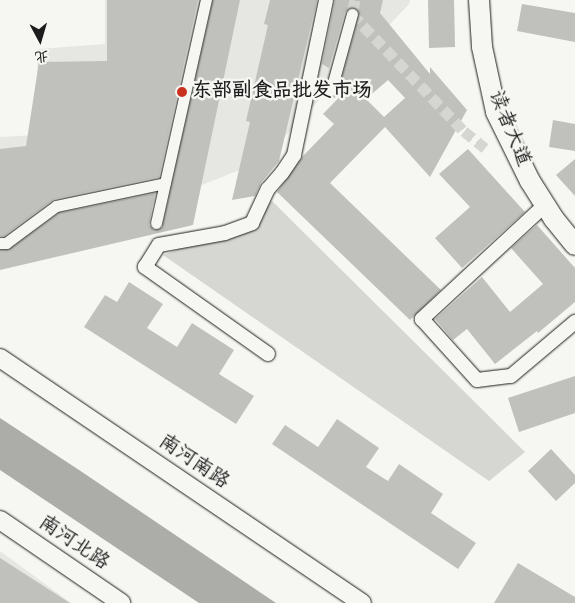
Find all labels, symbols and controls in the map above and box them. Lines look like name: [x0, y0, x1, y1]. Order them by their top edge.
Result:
north arrow: [15, 15, 65, 65]
text: 北: [34, 44, 50, 66]
place label: 东部副食品批发市场: [192, 80, 372, 104]
marker: 东部副食品批发市场: [176, 86, 188, 98]
street label: 读者大道: [482, 87, 534, 171]
street label: 南河南路: [153, 431, 233, 495]
street label: 南河北路: [33, 512, 113, 576]

